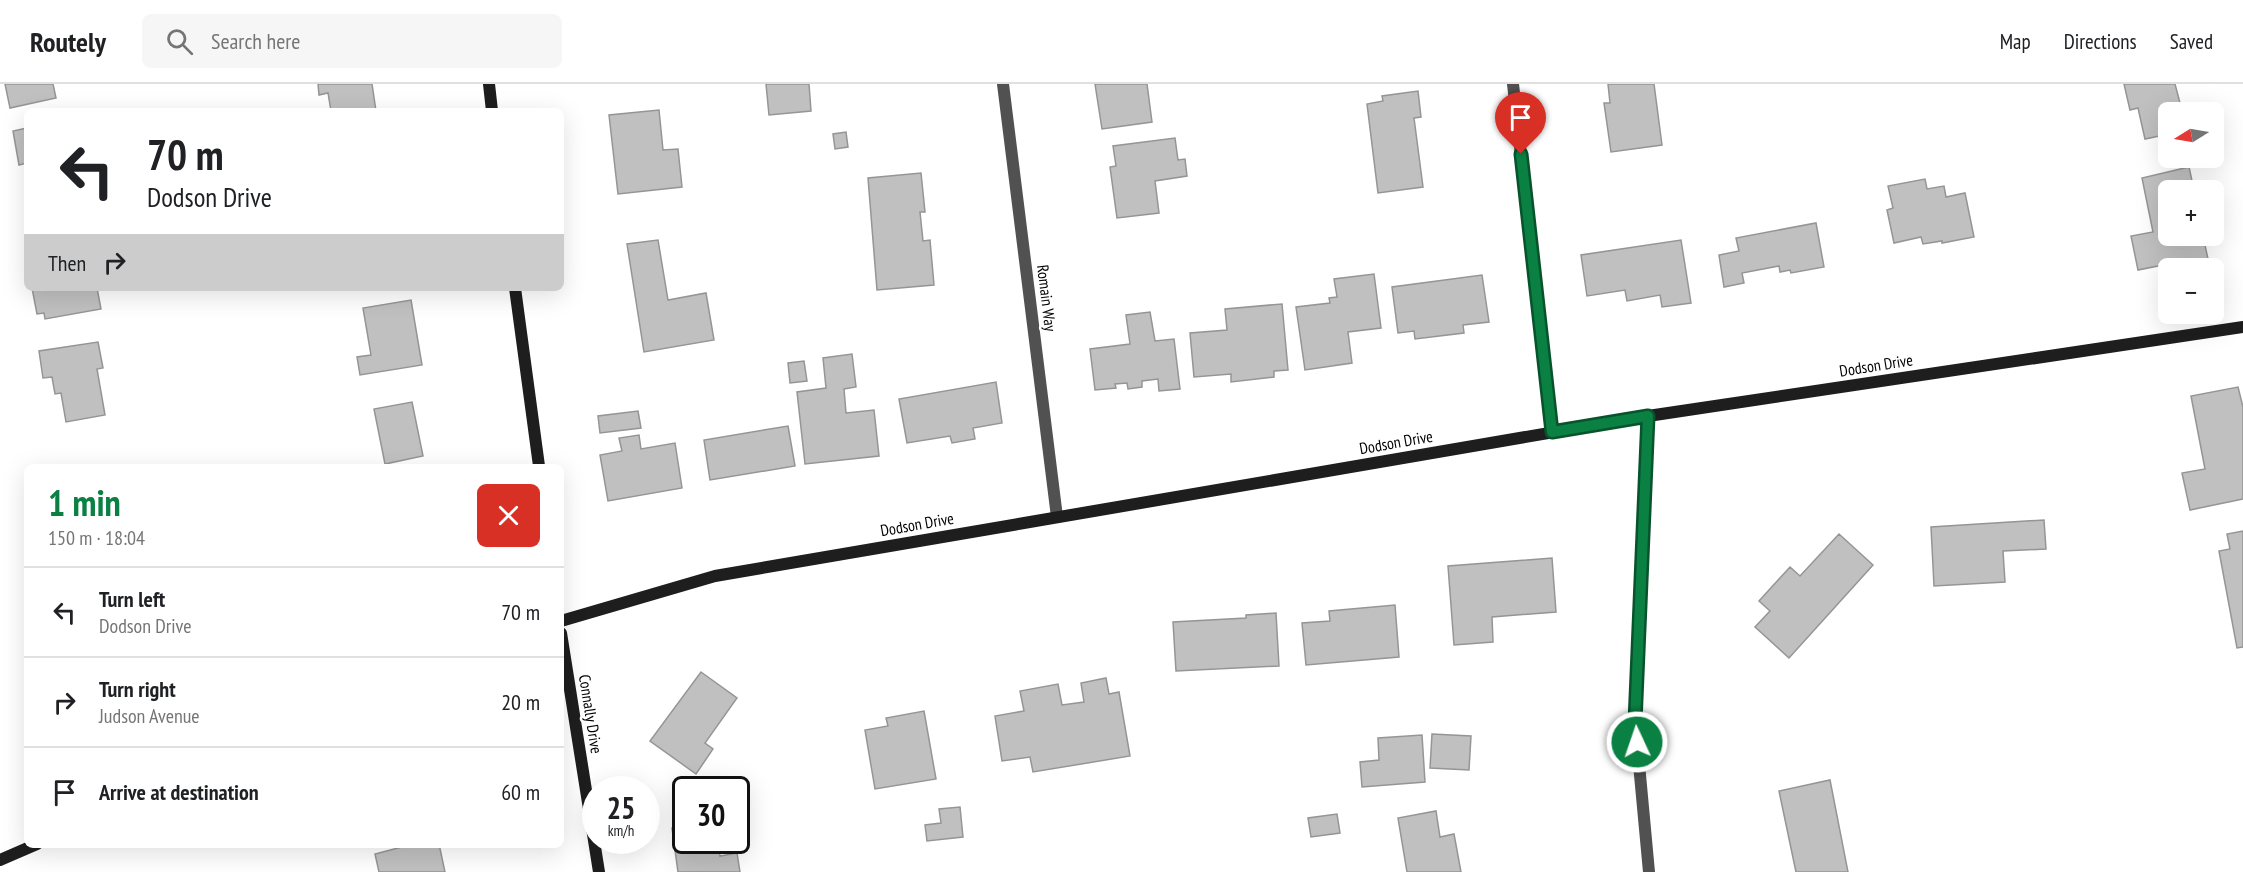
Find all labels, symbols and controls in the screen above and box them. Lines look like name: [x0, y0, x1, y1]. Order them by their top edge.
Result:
search box: [142, 14, 562, 68]
text: Routely: [30, 23, 106, 60]
icon: search: [163, 25, 196, 58]
text: Search here: [211, 27, 300, 55]
text: Map: [2000, 28, 2031, 55]
text: Directions: [2064, 28, 2137, 55]
text: Saved: [2170, 28, 2213, 55]
pin: [1495, 92, 1546, 154]
icon: arrive: [1504, 101, 1537, 134]
north arrow: [2158, 102, 2224, 168]
map controls: [2158, 102, 2224, 324]
text: 70 m: [147, 127, 224, 182]
icon: left: [48, 132, 126, 210]
text: Dodson Drive: [147, 180, 272, 214]
button: +: [2158, 180, 2224, 246]
icon: right: [98, 246, 131, 279]
text: Then: [48, 249, 86, 277]
button: −: [2158, 258, 2224, 324]
street label: Romain Way: [1033, 264, 1061, 332]
street label: Dodson Drive: [1838, 349, 1914, 381]
street label: Dodson Drive: [1358, 426, 1434, 458]
text: 1 min: [48, 479, 121, 526]
button: close: [477, 484, 540, 547]
street label: Dodson Drive: [879, 508, 955, 540]
text: 150 m · 18:04: [48, 525, 145, 551]
text: Turn left: [99, 585, 165, 613]
icon: left: [48, 596, 81, 629]
text: 70 m: [501, 598, 540, 626]
text: Dodson Drive: [99, 613, 192, 639]
street label: Connally Drive: [575, 673, 607, 755]
text: Turn right: [99, 675, 176, 703]
icon: right: [48, 686, 81, 719]
text: 20 m: [501, 688, 540, 716]
text: Judson Avenue: [99, 703, 200, 729]
position arrow: [1605, 710, 1669, 774]
icon: arrive: [48, 776, 81, 809]
speed limit sign: 30: [672, 776, 750, 854]
text: Arrive at destination: [99, 778, 259, 806]
text: 60 m: [501, 778, 540, 806]
text: 25: [607, 788, 635, 827]
text: km/h: [608, 821, 634, 840]

